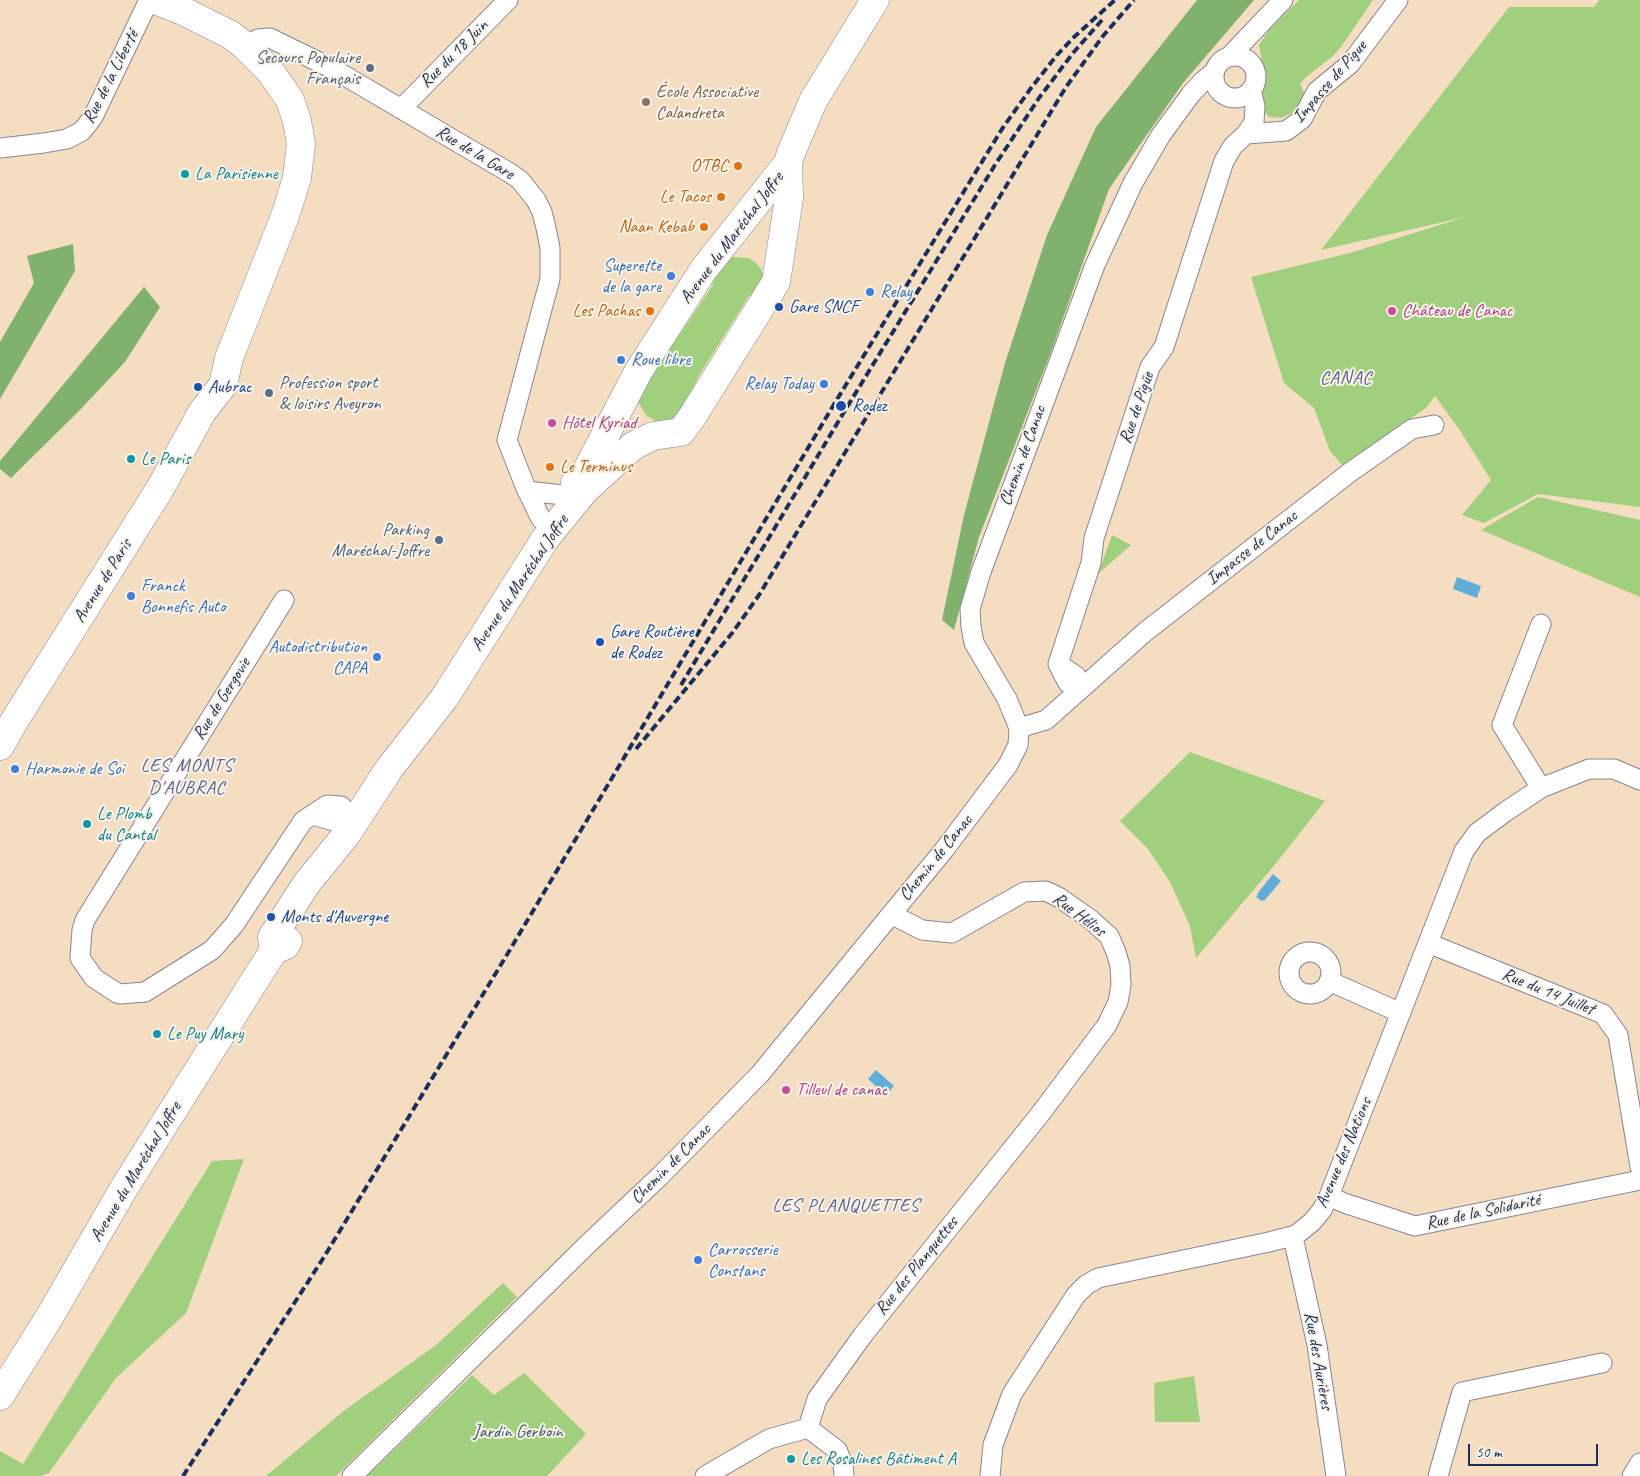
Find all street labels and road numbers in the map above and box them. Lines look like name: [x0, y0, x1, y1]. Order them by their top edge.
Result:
street label: Rue du 18 Juin: [415, 15, 493, 93]
street label: Rue de la Liberté: [78, 27, 144, 127]
street label: Impasse de Pigue: [1288, 36, 1372, 128]
street label: Rue de la Gare: [432, 121, 518, 185]
street label: Avenue du Maréchal Joffre: [675, 168, 789, 308]
street label: Rue de Pigüe: [1115, 369, 1159, 447]
street label: Chemin de Canac: [995, 403, 1051, 509]
street label: Impasse de Canac: [1202, 506, 1302, 590]
street label: Avenue du Maréchal Joffre: [466, 511, 574, 655]
street label: Avenue de Paris: [69, 535, 137, 627]
street label: Rue de Gergovie: [188, 654, 256, 744]
street label: Chemin de Canac: [895, 810, 977, 906]
street label: Rue Hélios: [1048, 888, 1110, 942]
street label: Rue du 14 Juillet: [1499, 964, 1597, 1020]
street label: Avenue des Nations: [1311, 1095, 1377, 1211]
street label: Avenue du Maréchal Joffre: [86, 1098, 186, 1246]
street label: Chemin de Canac: [626, 1119, 716, 1209]
street label: Rue de la Solidarité: [1424, 1189, 1542, 1235]
street label: Rue des Planquettes: [871, 1213, 963, 1319]
street label: Rue des Aurières: [1299, 1310, 1337, 1412]

